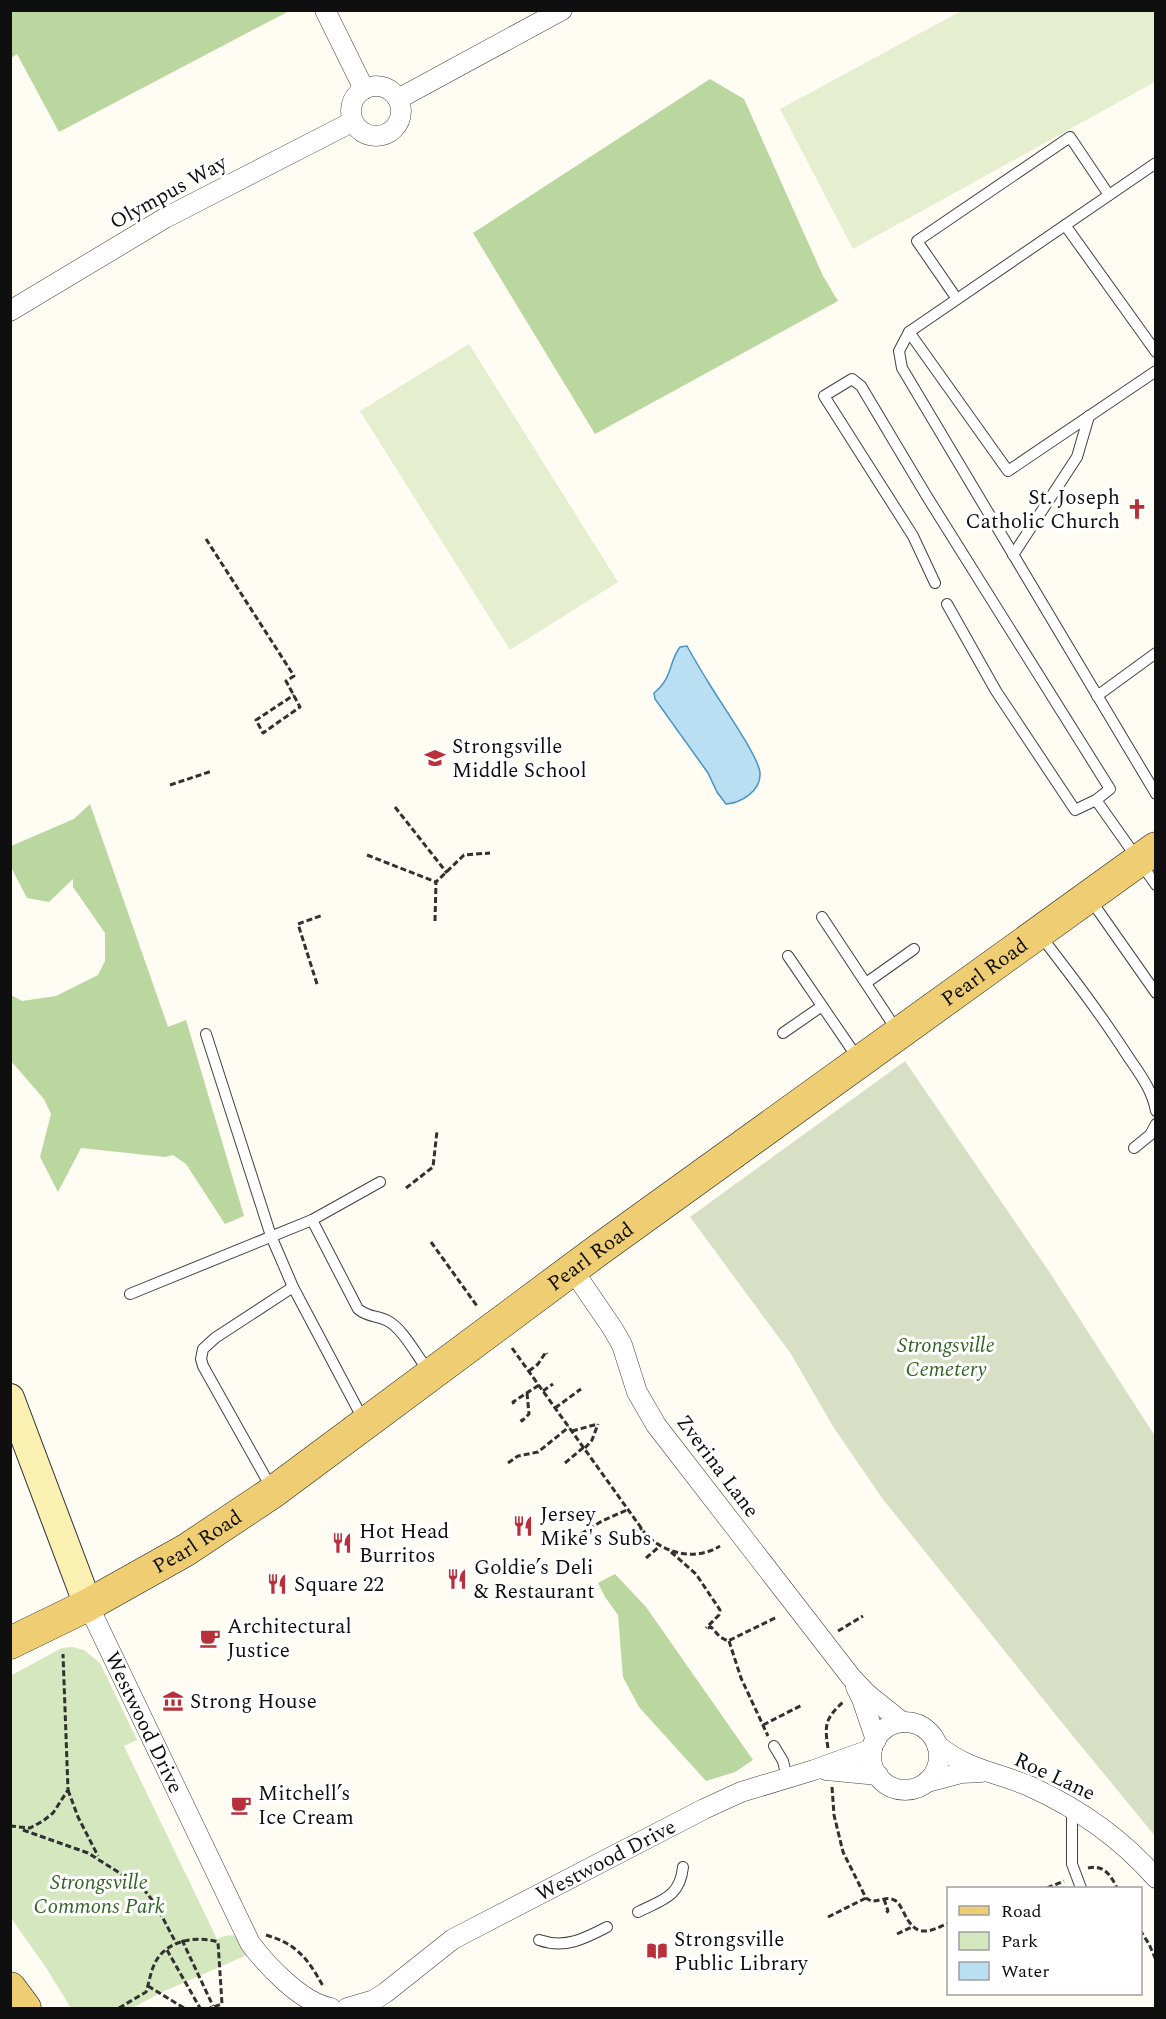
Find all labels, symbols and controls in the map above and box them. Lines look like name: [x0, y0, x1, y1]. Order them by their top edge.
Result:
street label: Olympus Way: [104, 147, 234, 238]
place label: St. Joseph Catholic Church: [966, 482, 1120, 538]
church icon: St. Joseph Catholic Church: [1125, 497, 1149, 521]
place label: Strongsville Middle School: [452, 731, 587, 787]
school or university icon: Strongsville Middle School: [423, 746, 447, 770]
street label: Pearl Road: [935, 930, 1035, 1015]
street label: Pearl Road: [541, 1214, 641, 1300]
park label: Strongsville Cemetery: [897, 1330, 995, 1386]
street label: Zverina Lane: [668, 1408, 767, 1525]
place label: Jersey Mike's Subs: [540, 1499, 652, 1555]
street label: Pearl Road: [147, 1502, 249, 1583]
restaurant icon: Jersey Mike's Subs: [511, 1514, 535, 1538]
place label: Hot Head Burritos: [359, 1516, 449, 1572]
restaurant icon: Hot Head Burritos: [330, 1531, 354, 1555]
place label: Goldie’s Deli & Restaurant: [474, 1552, 595, 1608]
restaurant icon: Goldie’s Deli & Restaurant: [445, 1567, 469, 1591]
place label: Square 22: [294, 1569, 384, 1601]
restaurant icon: Square 22: [265, 1572, 289, 1596]
place label: Architectural Justice: [227, 1611, 352, 1667]
cafe icon: Architectural Justice: [198, 1626, 222, 1650]
street label: Westwood Drive: [96, 1646, 191, 1799]
place label: Strong House: [190, 1686, 317, 1718]
museum icon: Strong House: [161, 1689, 185, 1713]
street label: Roe Lane: [1009, 1744, 1101, 1810]
place label: Mitchell’s Ice Cream: [258, 1778, 354, 1834]
cafe icon: Mitchell’s Ice Cream: [229, 1793, 253, 1817]
street label: Westwood Drive: [530, 1811, 682, 1910]
park label: Strongsville Commons Park: [33, 1867, 165, 1923]
legend: [947, 1887, 1142, 1995]
text: Road: [1001, 1898, 1042, 1925]
place label: Strongsville Public Library: [674, 1924, 809, 1980]
text: Park: [1001, 1928, 1038, 1955]
library icon: Strongsville Public Library: [645, 1939, 669, 1963]
text: Water: [1001, 1958, 1049, 1985]

